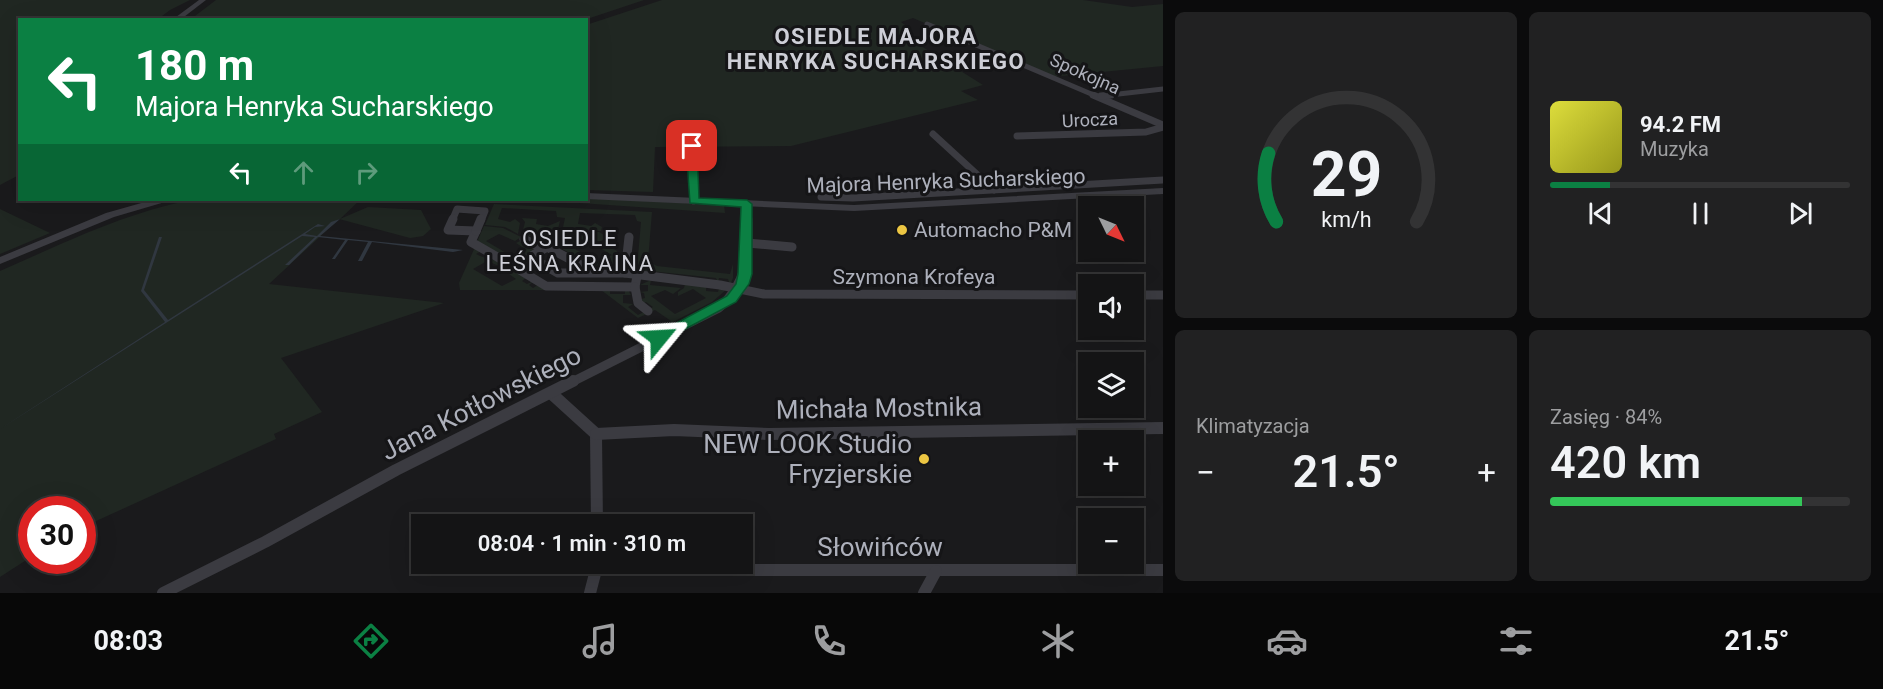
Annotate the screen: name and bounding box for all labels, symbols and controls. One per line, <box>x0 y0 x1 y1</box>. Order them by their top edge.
district label: OSIEDLE MAJORA HENRYKA SUCHARSKIEGO <box>727 24 1025 74</box>
text: 180 m <box>135 41 254 90</box>
icon: left <box>36 42 114 120</box>
street label: Spokojna <box>1047 49 1124 98</box>
text: Majora Henryka Sucharskiego <box>135 91 494 123</box>
street label: Urocza <box>1061 108 1118 131</box>
text: 94.2 FM <box>1640 112 1721 137</box>
pin <box>666 120 717 171</box>
icon: arrive <box>675 129 708 162</box>
text: Muzyka <box>1640 137 1709 161</box>
text: 29 <box>1310 138 1382 211</box>
icon: left <box>224 156 257 189</box>
icon: ahead <box>287 156 320 189</box>
icon: right <box>350 156 383 189</box>
street label: Majora Henryka Sucharskiego <box>806 164 1086 198</box>
north arrow <box>1078 196 1144 262</box>
map controls <box>1078 196 1144 574</box>
icon: previous <box>1584 197 1617 230</box>
icon: pause <box>1684 197 1717 230</box>
icon: next <box>1784 197 1817 230</box>
text: km/h <box>1321 208 1371 233</box>
place label: Automacho P&M <box>914 218 1072 242</box>
marker: Automacho P&M <box>895 223 909 237</box>
district label: OSIEDLE LEŚNA KRAINA <box>485 226 655 276</box>
street label: Szymona Krofeya <box>833 265 995 289</box>
button: sound <box>1078 274 1144 340</box>
position arrow <box>627 306 691 370</box>
street label: Jana Kotłowskiego <box>376 340 586 466</box>
button: layers <box>1078 352 1144 418</box>
street label: Michała Mostnika <box>776 391 982 425</box>
text: Zasięg · 84% <box>1550 405 1662 429</box>
text: Klimatyzacja <box>1196 414 1310 438</box>
place label: NEW LOOK Studio Fryzjerskie <box>703 429 912 489</box>
button: + <box>1078 430 1144 496</box>
text: 420 km <box>1550 436 1701 489</box>
text: 21.5° <box>1292 445 1400 498</box>
marker: NEW LOOK Studio Fryzjerskie <box>917 452 931 466</box>
text: − <box>1196 453 1215 492</box>
text: + <box>1477 453 1496 492</box>
speed limit sign: 30 <box>18 496 96 574</box>
button: − <box>1078 508 1144 574</box>
text: 08:04 · 1 min · 310 m <box>478 531 686 556</box>
street label: Słowińców <box>817 532 943 562</box>
icon: directions <box>350 620 392 662</box>
icon: music <box>579 620 621 662</box>
icon: phone <box>808 620 850 662</box>
icon: climate <box>1037 620 1079 662</box>
icon: car <box>1266 620 1308 662</box>
icon: filters <box>1495 620 1537 662</box>
text: 08:03 <box>94 625 163 657</box>
text: 21.5° <box>1725 625 1789 657</box>

